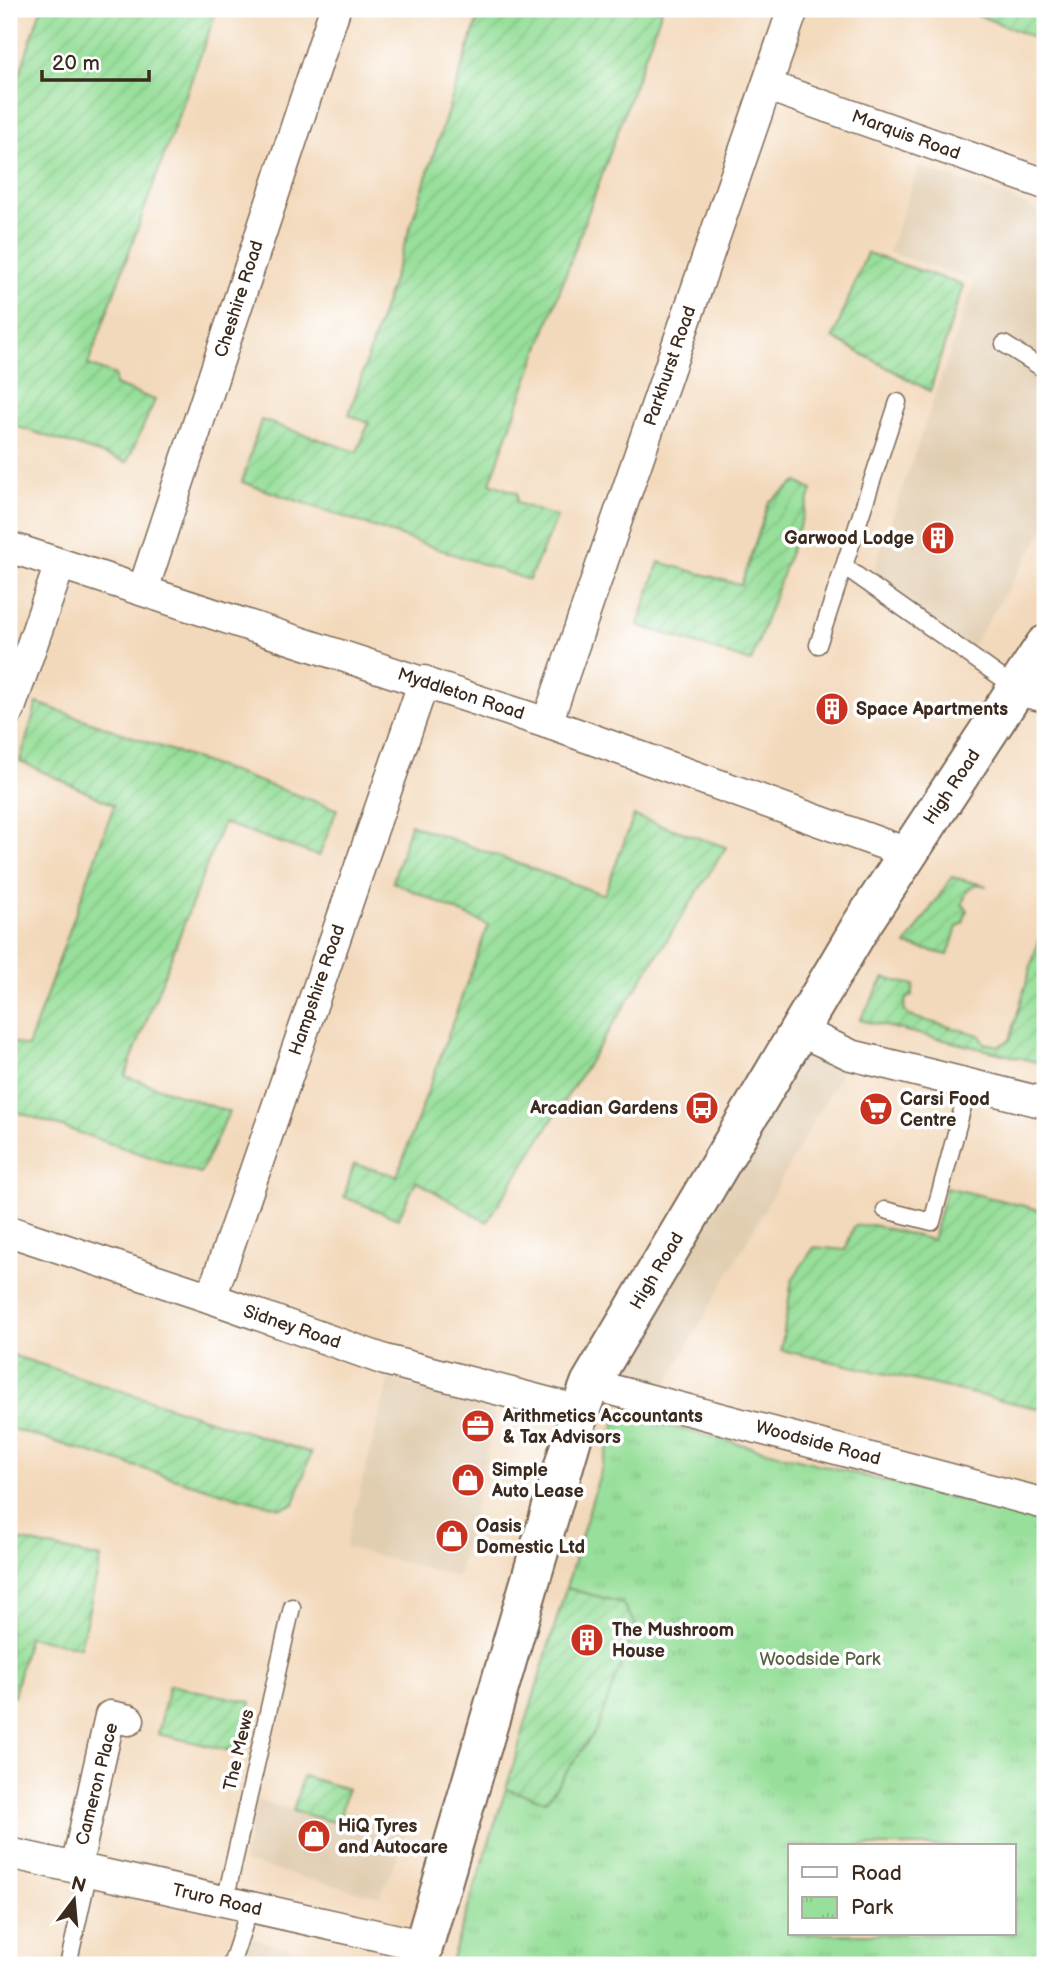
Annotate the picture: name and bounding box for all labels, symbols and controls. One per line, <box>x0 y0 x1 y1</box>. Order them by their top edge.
scale bar <box>42 38 149 82</box>
text: 20 m <box>52 51 100 76</box>
street label: Marquis Road <box>849 106 963 164</box>
street label: Cheshire Road <box>210 238 268 360</box>
street label: Parkhurst Road <box>640 303 700 429</box>
building icon: Garwood Lodge <box>919 519 957 557</box>
place label: Garwood Lodge <box>784 528 914 549</box>
street label: Myddleton Road <box>395 664 527 724</box>
building icon: Space Apartments <box>813 690 851 728</box>
place label: Space Apartments <box>856 699 1008 720</box>
street label: High Road <box>919 745 985 829</box>
street label: Hampshire Road <box>285 922 349 1058</box>
bus stop icon: Arcadian Gardens <box>683 1089 721 1127</box>
place label: Carsi Food Centre <box>900 1089 990 1131</box>
supermarket icon: Carsi Food Centre <box>857 1090 895 1128</box>
place label: Arcadian Gardens <box>529 1098 678 1119</box>
street label: High Road <box>626 1229 688 1313</box>
street label: Sidney Road <box>241 1301 343 1353</box>
place label: Arithmetics Accountants & Tax Advisors <box>502 1406 703 1448</box>
office icon: Arithmetics Accountants & Tax Advisors <box>459 1407 497 1445</box>
street label: Woodside Road <box>753 1416 883 1470</box>
place label: Simple Auto Lease <box>491 1460 584 1502</box>
shop icon: Simple Auto Lease <box>449 1461 487 1499</box>
place label: Oasis Domestic Ltd <box>476 1516 585 1558</box>
shop icon: Oasis Domestic Ltd <box>433 1517 471 1555</box>
place label: The Mushroom House <box>612 1620 734 1662</box>
building icon: The Mushroom House <box>568 1621 606 1659</box>
park label: Woodside Park <box>759 1649 881 1670</box>
street label: The Mews <box>219 1707 259 1793</box>
street label: Cameron Place <box>72 1720 122 1847</box>
place label: HiQ Tyres and Autocare <box>338 1816 448 1858</box>
shop icon: HiQ Tyres and Autocare <box>295 1817 333 1855</box>
legend <box>788 1844 1016 1936</box>
text: Road <box>851 1861 902 1886</box>
north arrow <box>38 1866 108 1936</box>
text: N <box>68 1872 88 1898</box>
street label: Truro Road <box>170 1880 264 1920</box>
text: Park <box>851 1895 894 1920</box>

